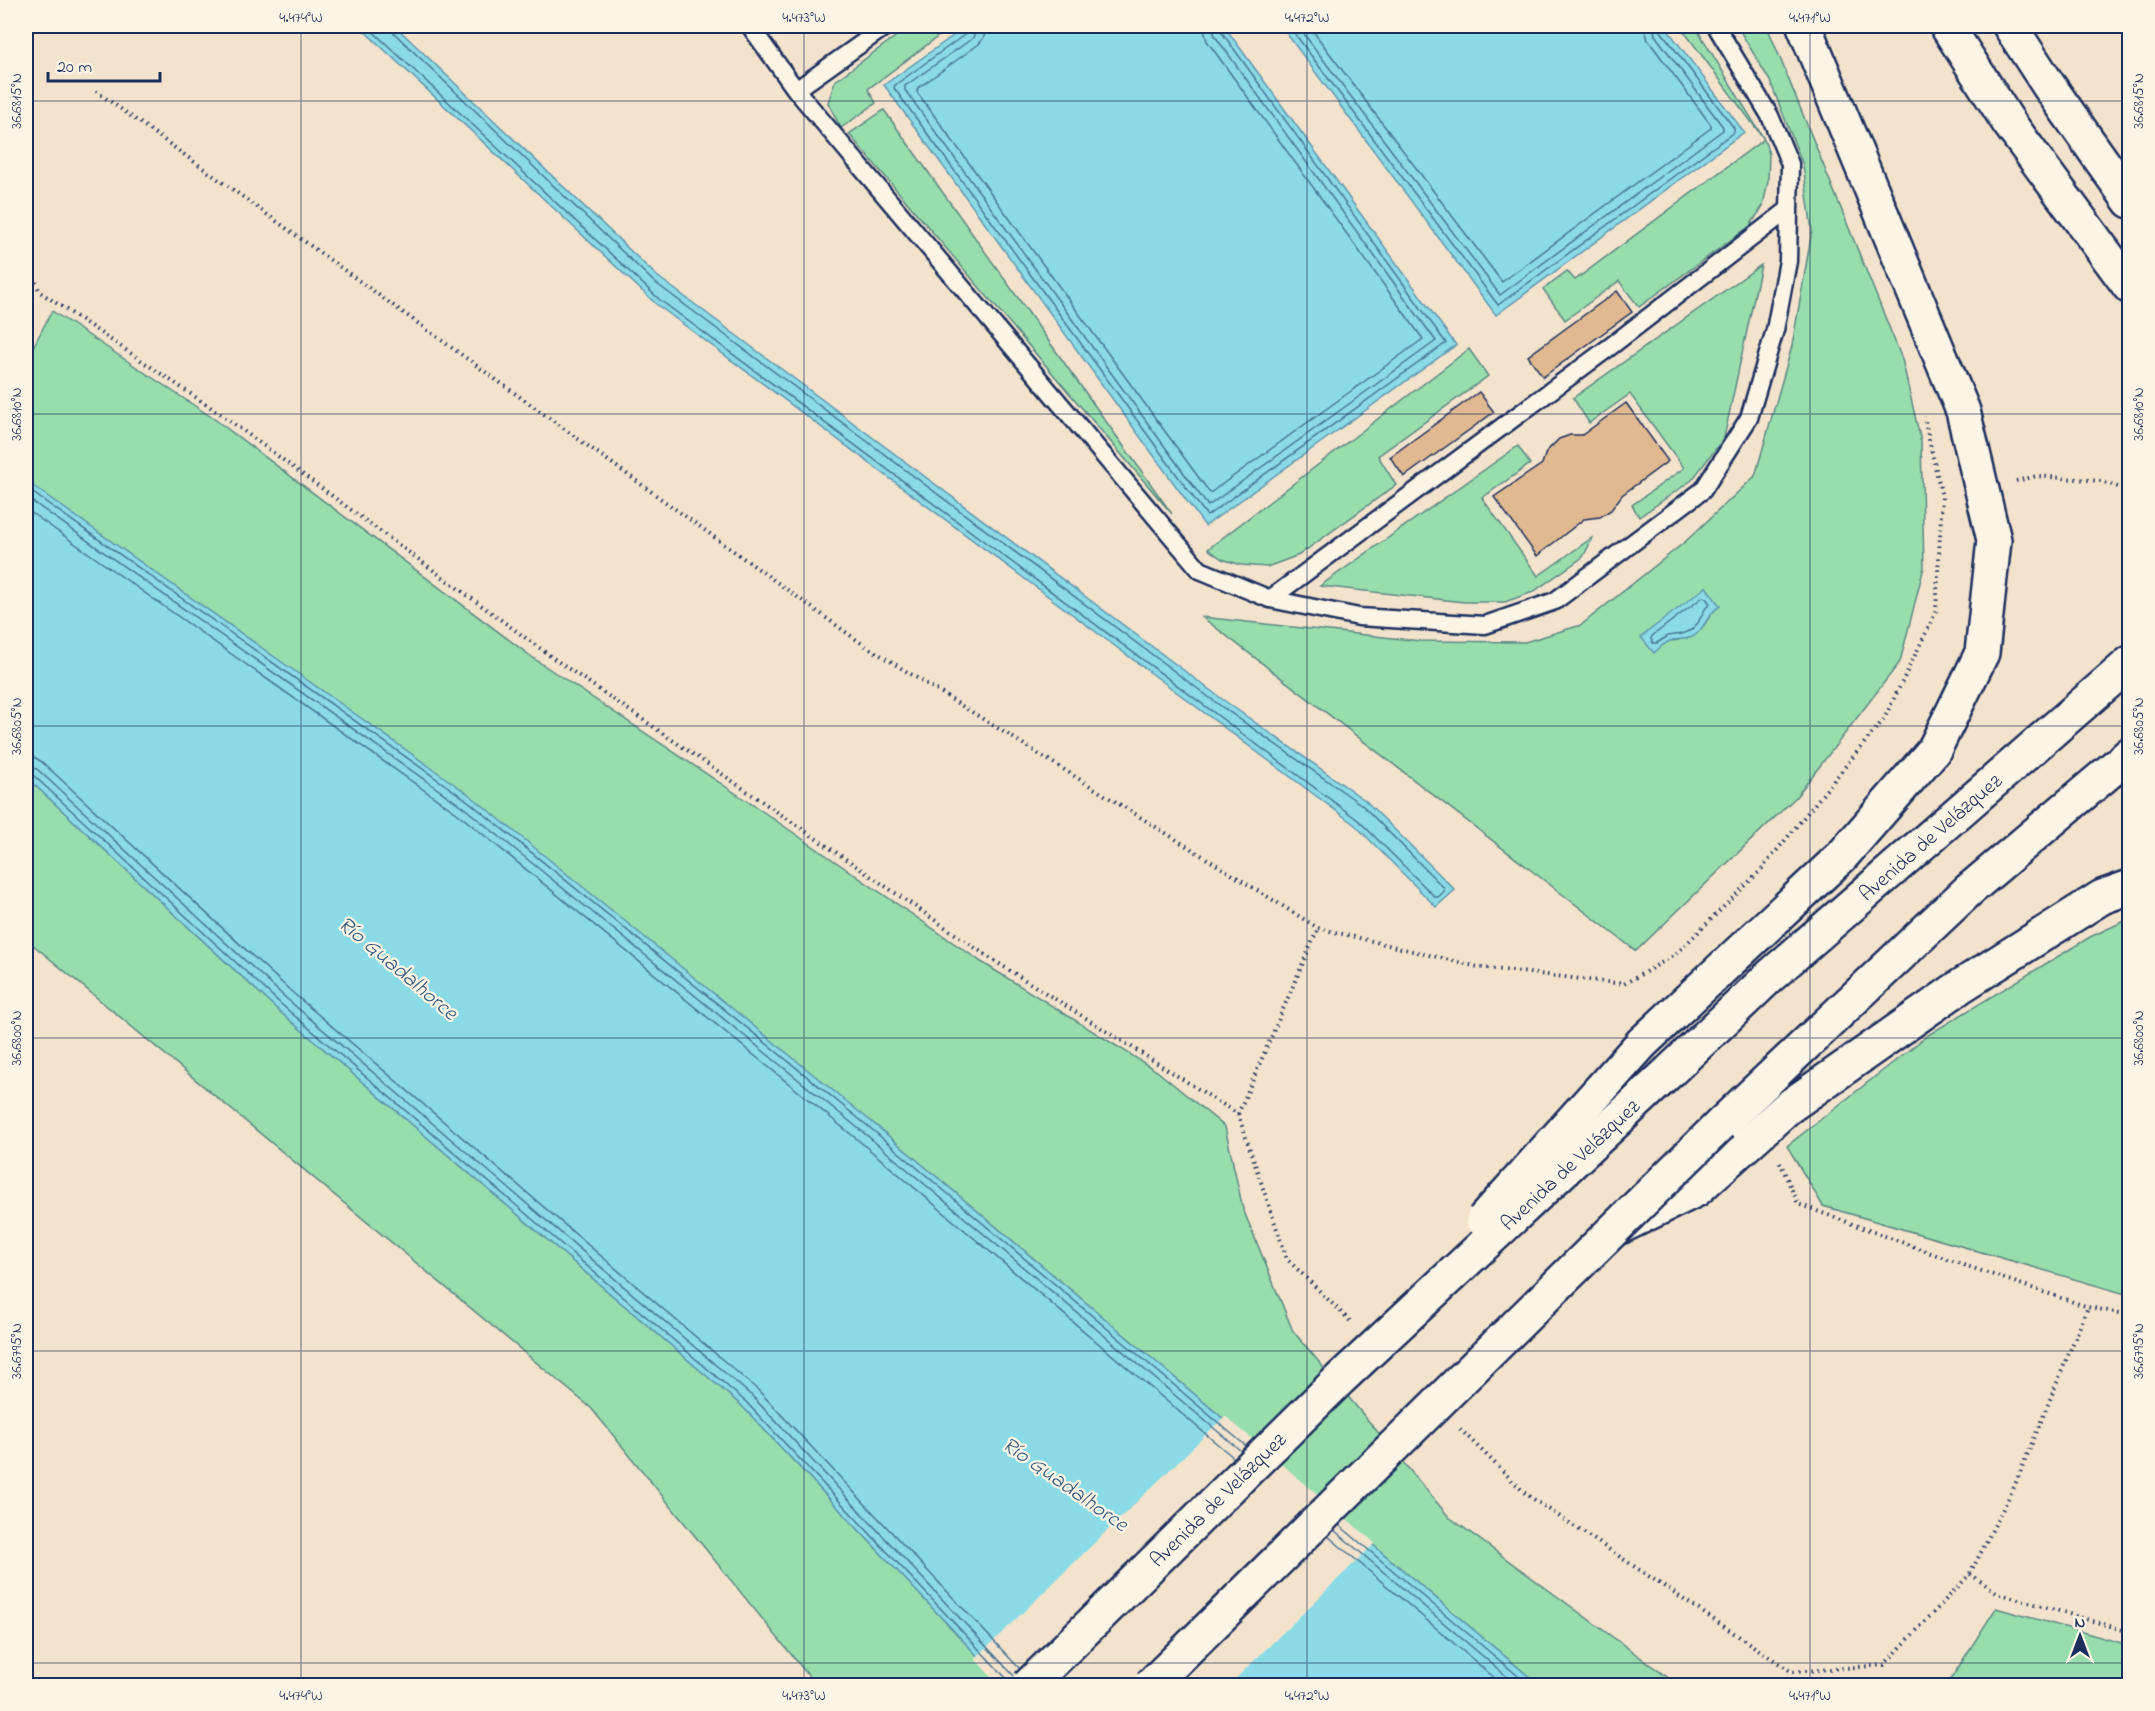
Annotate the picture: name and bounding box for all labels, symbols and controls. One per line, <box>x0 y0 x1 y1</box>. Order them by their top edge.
text: 4.474°W <box>279 7 323 29</box>
text: 4.473°W <box>782 7 826 29</box>
text: 4.472°W <box>1285 7 1329 29</box>
text: 4.471°W <box>1789 7 1831 29</box>
scale bar <box>48 45 160 83</box>
text: 20 m <box>57 55 92 81</box>
text: 36.6815°N <box>6 73 28 129</box>
text: 36.6815°N <box>2128 73 2150 129</box>
text: 36.6810°N <box>6 387 28 441</box>
text: 36.6810°N <box>2128 387 2150 441</box>
text: 36.6805°N <box>6 697 28 755</box>
text: 36.6805°N <box>2128 697 2150 755</box>
street label: Avenida de Velázquez <box>1853 767 2010 909</box>
water label: Río Guadalhorce <box>330 910 465 1030</box>
text: 36.6800°N <box>6 1010 28 1066</box>
text: 36.6800°N <box>2128 1010 2150 1066</box>
street label: Avenida de Velázquez <box>1495 1093 1648 1239</box>
text: 36.6795°N <box>6 1323 28 1379</box>
text: 36.6795°N <box>2128 1323 2150 1379</box>
street label: Avenida de Velázquez <box>1144 1426 1294 1575</box>
water label: Río Guadalhorce <box>995 1430 1135 1542</box>
north arrow <box>2050 1606 2110 1666</box>
text: N <box>2075 1611 2086 1635</box>
text: 4.474°W <box>279 1685 323 1707</box>
text: 4.473°W <box>782 1685 826 1707</box>
text: 4.472°W <box>1285 1685 1329 1707</box>
text: 4.471°W <box>1789 1685 1831 1707</box>

